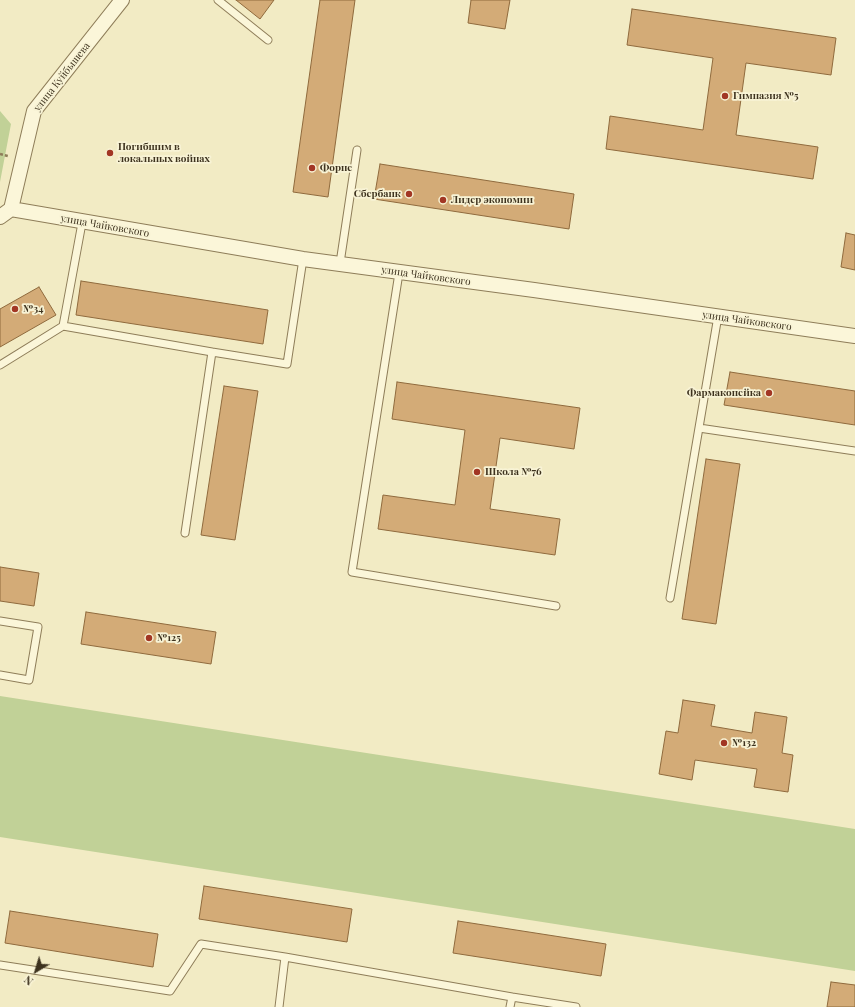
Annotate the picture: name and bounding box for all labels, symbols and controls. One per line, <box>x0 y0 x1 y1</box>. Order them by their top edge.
street label: улица Куйбышева <box>31 40 93 114</box>
place label: Гимназия №5 <box>733 90 799 102</box>
marker: Гимназия №5 <box>720 91 730 101</box>
place label: Погибшим в локальных войнах <box>118 141 210 164</box>
marker: Погибшим в локальных войнах <box>105 148 115 158</box>
place label: Форне <box>320 162 352 174</box>
marker: Форне <box>307 163 317 173</box>
place label: Сбербанк <box>354 188 401 200</box>
marker: Сбербанк <box>404 189 414 199</box>
place label: Лидер экономии <box>451 194 533 206</box>
marker: Лидер экономии <box>438 195 448 205</box>
street label: улица Чайковского <box>60 212 150 240</box>
street label: улица Чайковского <box>381 264 471 288</box>
place label: №34 <box>23 303 43 315</box>
marker: №34 <box>10 304 20 314</box>
street label: улица Чайковского <box>702 309 792 333</box>
place label: Фармакопейка <box>687 387 761 399</box>
marker: Фармакопейка <box>764 388 774 398</box>
place label: Школа №76 <box>485 466 542 478</box>
marker: Школа №76 <box>472 467 482 477</box>
place label: №125 <box>157 632 181 644</box>
marker: №125 <box>144 633 154 643</box>
place label: №132 <box>732 737 756 749</box>
marker: №132 <box>719 738 729 748</box>
north arrow <box>16 951 56 991</box>
text: N <box>21 972 36 989</box>

